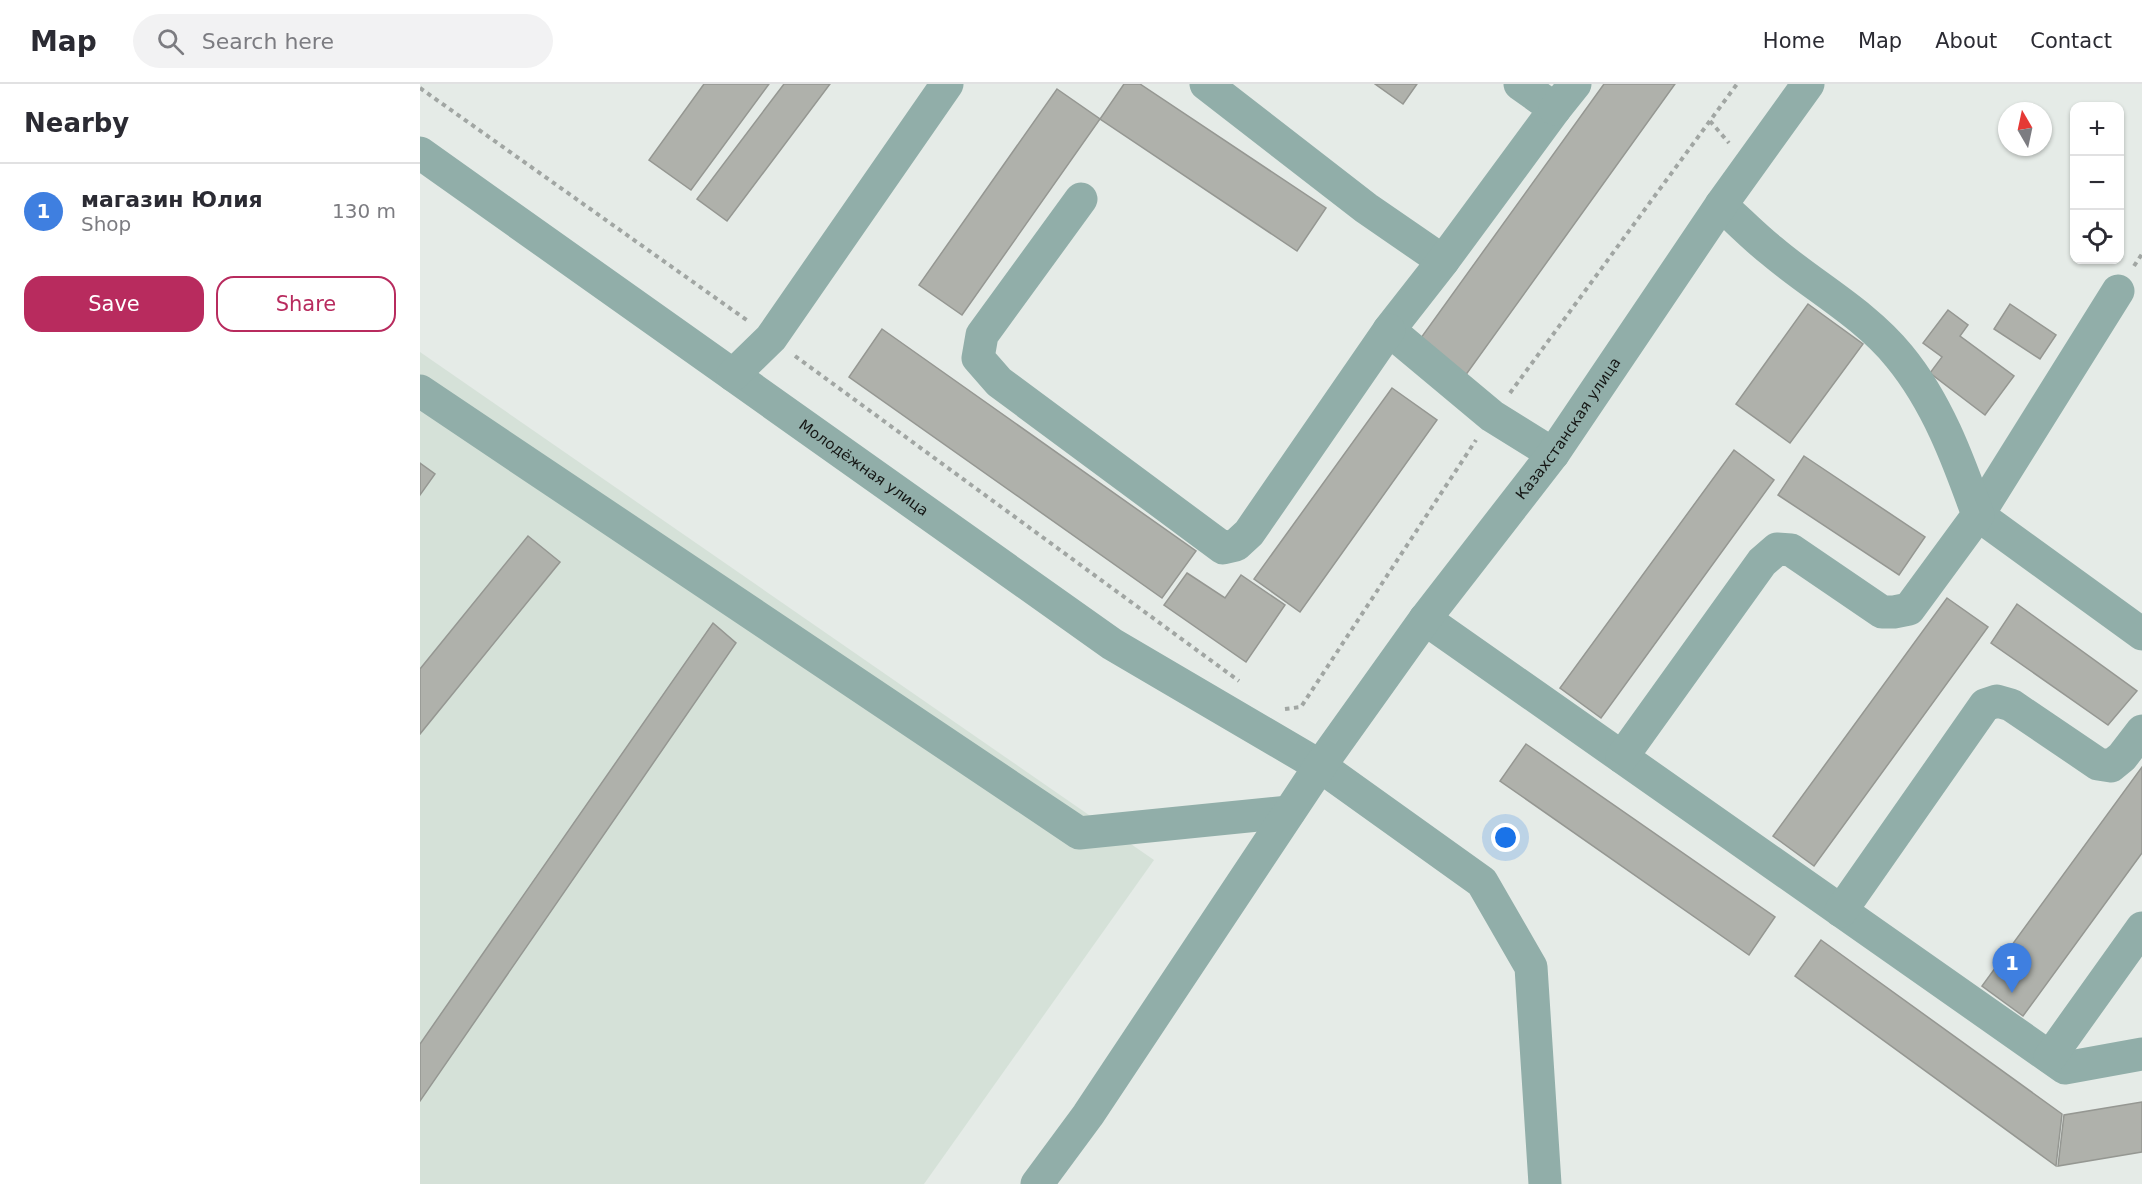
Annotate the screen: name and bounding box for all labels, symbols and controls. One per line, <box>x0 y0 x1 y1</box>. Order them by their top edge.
search box <box>133 14 553 68</box>
text: Map <box>30 25 97 58</box>
icon: search <box>154 25 187 58</box>
text: Search here <box>202 29 334 54</box>
text: Home <box>1763 29 1825 53</box>
text: Map <box>1858 29 1902 53</box>
text: About <box>1935 29 1997 53</box>
text: Contact <box>2030 29 2112 53</box>
north arrow <box>1998 102 2052 156</box>
map controls <box>2070 102 2124 264</box>
button: + <box>2070 102 2124 156</box>
text: Nearby <box>24 108 129 138</box>
button: − <box>2070 156 2124 210</box>
text: магазин Юлия <box>81 187 263 212</box>
text: 1 <box>37 199 50 223</box>
text: 130 m <box>332 199 396 223</box>
button: locate <box>2070 210 2124 264</box>
text: Shop <box>81 212 131 236</box>
button: Save <box>24 276 204 332</box>
button: Share <box>216 276 396 332</box>
street label: Казахстанская улица <box>1512 354 1625 503</box>
street label: Молодёжная улица <box>795 416 932 520</box>
your location <box>1491 823 1520 852</box>
pin: 1 <box>1992 944 2032 993</box>

